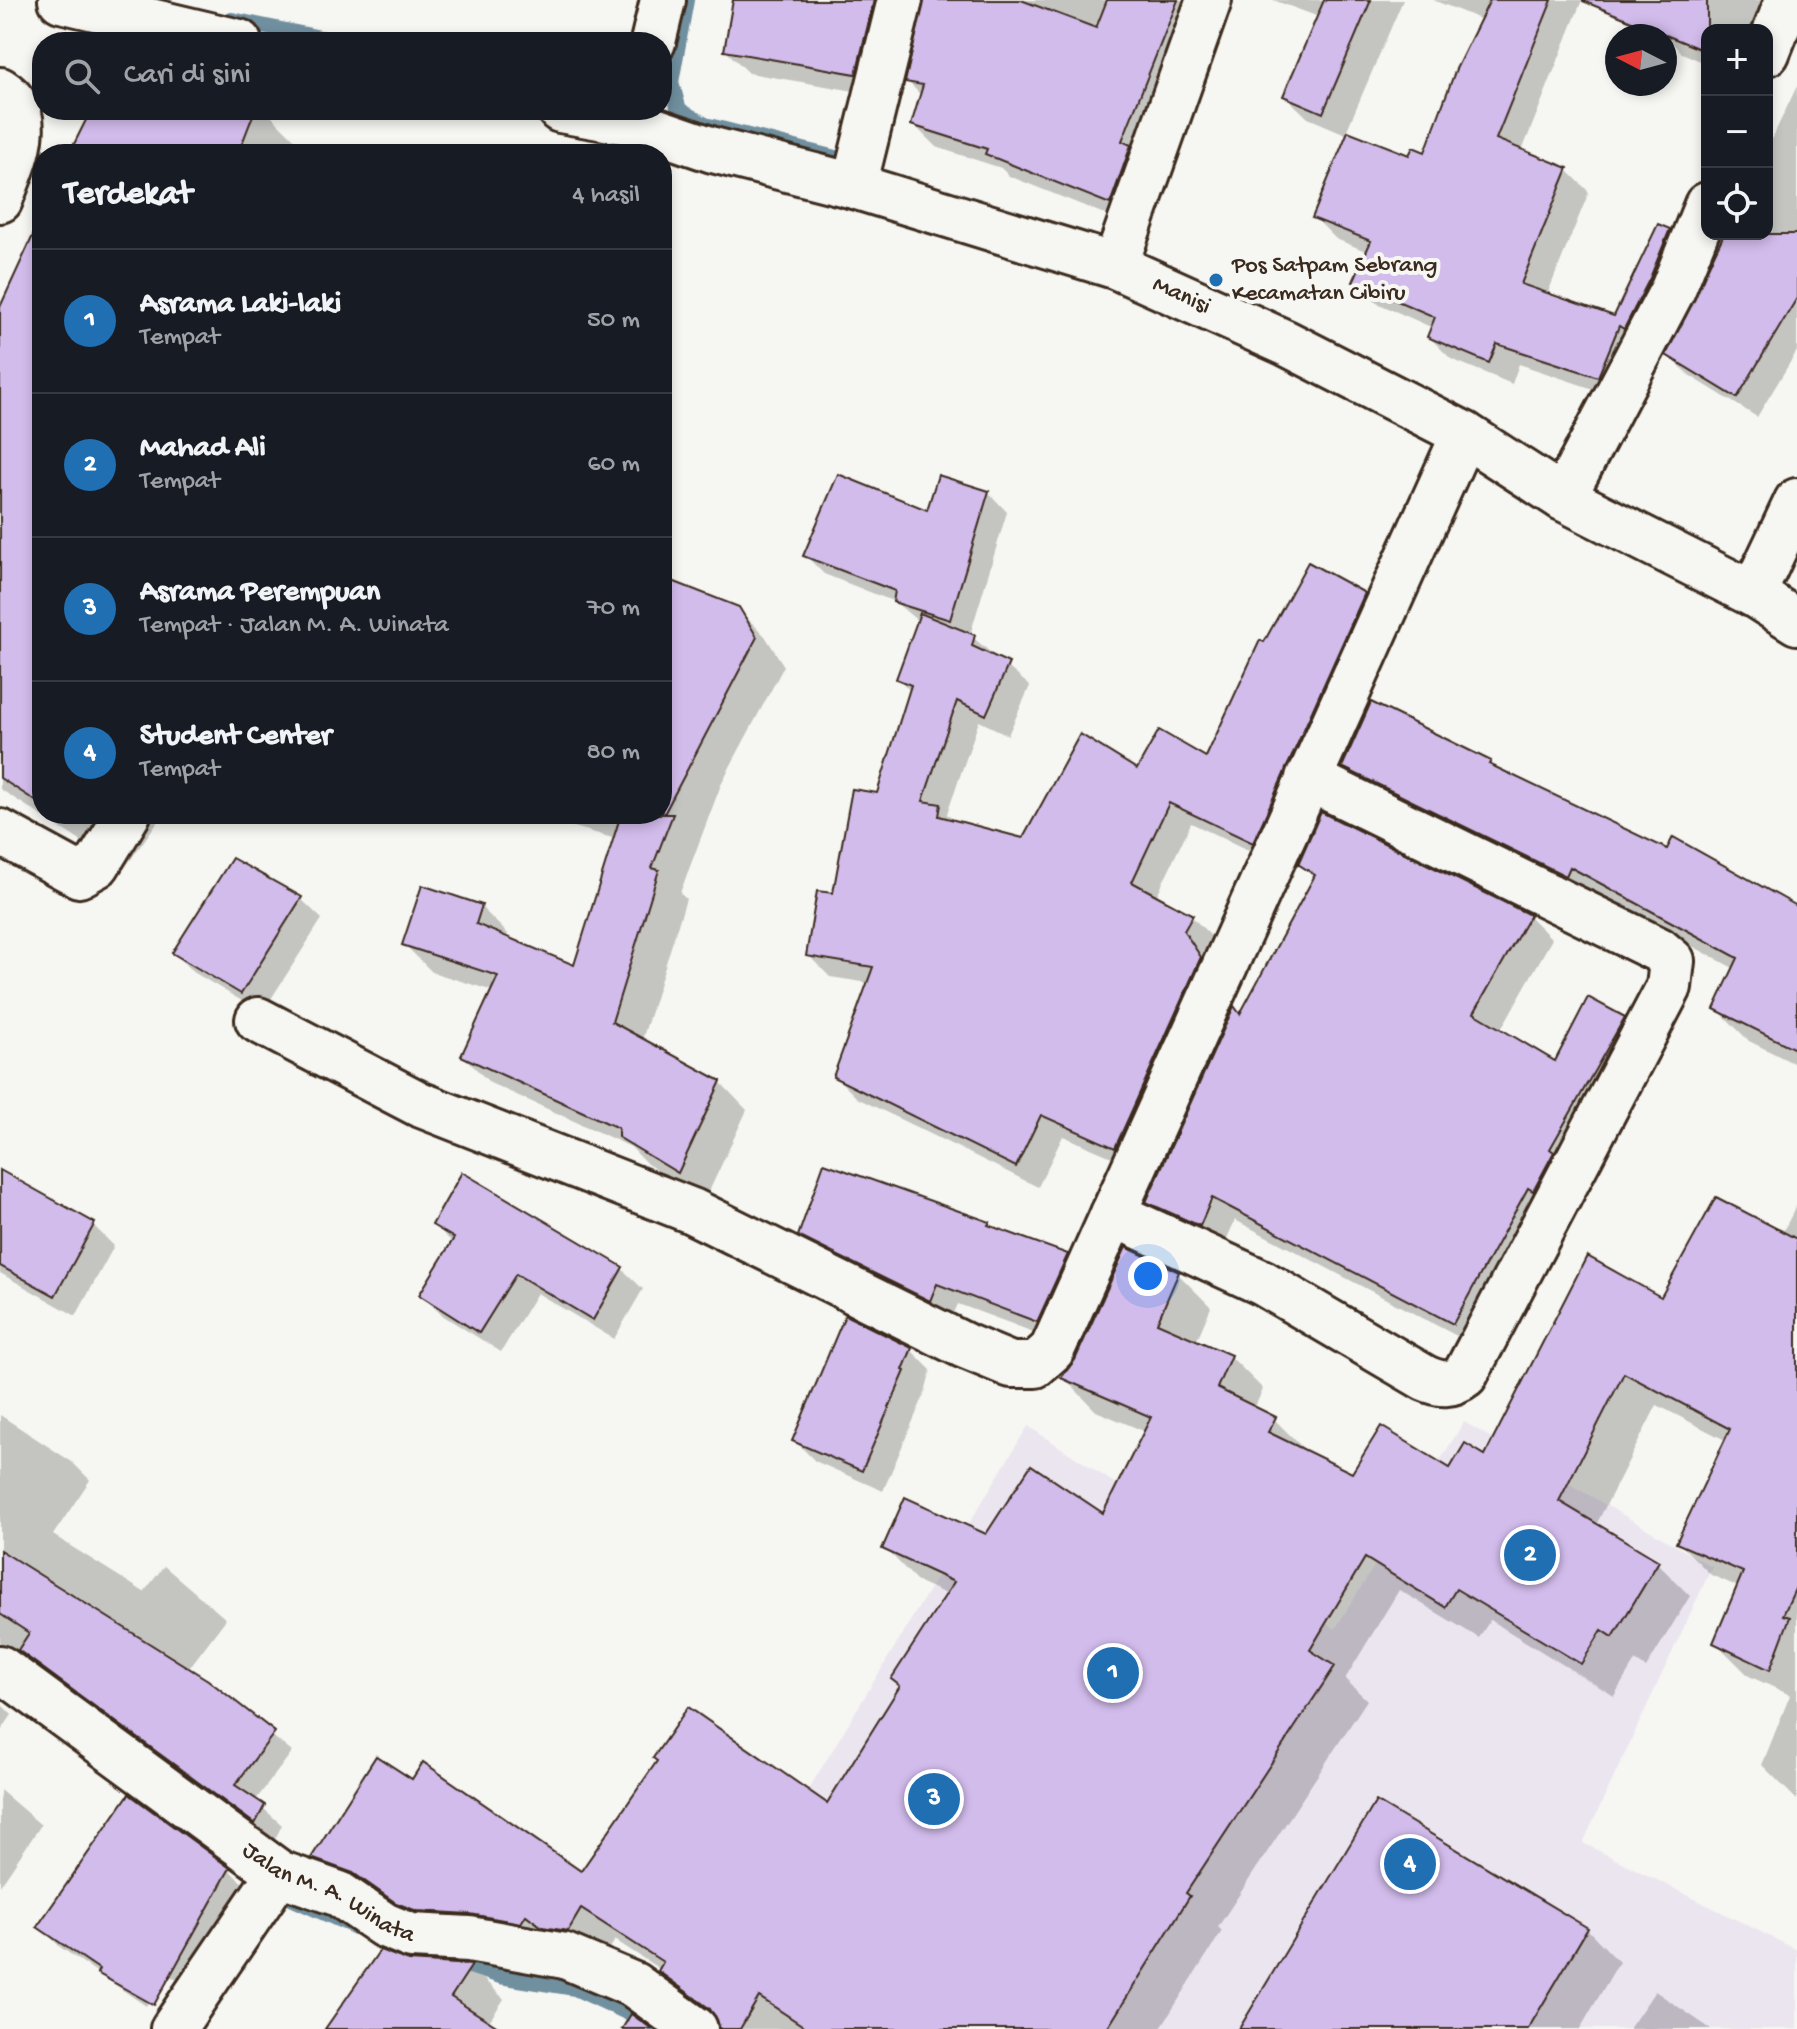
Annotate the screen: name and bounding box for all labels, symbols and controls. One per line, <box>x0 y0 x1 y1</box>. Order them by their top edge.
north arrow <box>1605 24 1677 96</box>
map controls <box>1701 24 1773 240</box>
button: + <box>1701 24 1773 96</box>
search box <box>32 32 672 120</box>
icon: search <box>60 54 104 98</box>
text: Cari di sini <box>124 59 251 94</box>
button: − <box>1701 96 1773 168</box>
button: locate <box>1701 168 1773 240</box>
text: Terdekat <box>64 176 192 216</box>
text: 4 hasil <box>572 181 640 212</box>
place label: Pos Satpam Sebrang Kecamatan Cibiru <box>1231 252 1437 309</box>
street label: Manisi <box>1148 270 1215 322</box>
marker: Pos Satpam Sebrang Kecamatan Cibiru <box>1207 271 1225 289</box>
text: Asrama Laki-laki <box>140 288 341 323</box>
text: 1 <box>85 306 95 337</box>
text: 50 m <box>587 306 640 337</box>
text: Tempat <box>140 323 220 354</box>
text: Mahad Ali <box>140 432 266 467</box>
text: 2 <box>84 450 96 481</box>
text: 60 m <box>587 450 640 481</box>
text: Tempat <box>140 467 220 498</box>
text: Asrama Perempuan <box>140 576 380 611</box>
text: 3 <box>83 594 97 625</box>
text: 70 m <box>587 594 640 625</box>
text: Tempat · Jalan M. A. Winata <box>140 611 449 642</box>
text: Student Center <box>140 720 331 755</box>
text: 4 <box>84 738 96 769</box>
text: 80 m <box>586 738 640 769</box>
text: Tempat <box>140 755 220 786</box>
your location <box>1128 1256 1168 1296</box>
pin: 2 <box>1504 1525 1556 1585</box>
pin: 1 <box>1087 1643 1139 1703</box>
pin: 3 <box>908 1769 960 1829</box>
pin: 4 <box>1384 1834 1436 1894</box>
street label: Jalan M. A. Winata <box>236 1836 420 1951</box>

